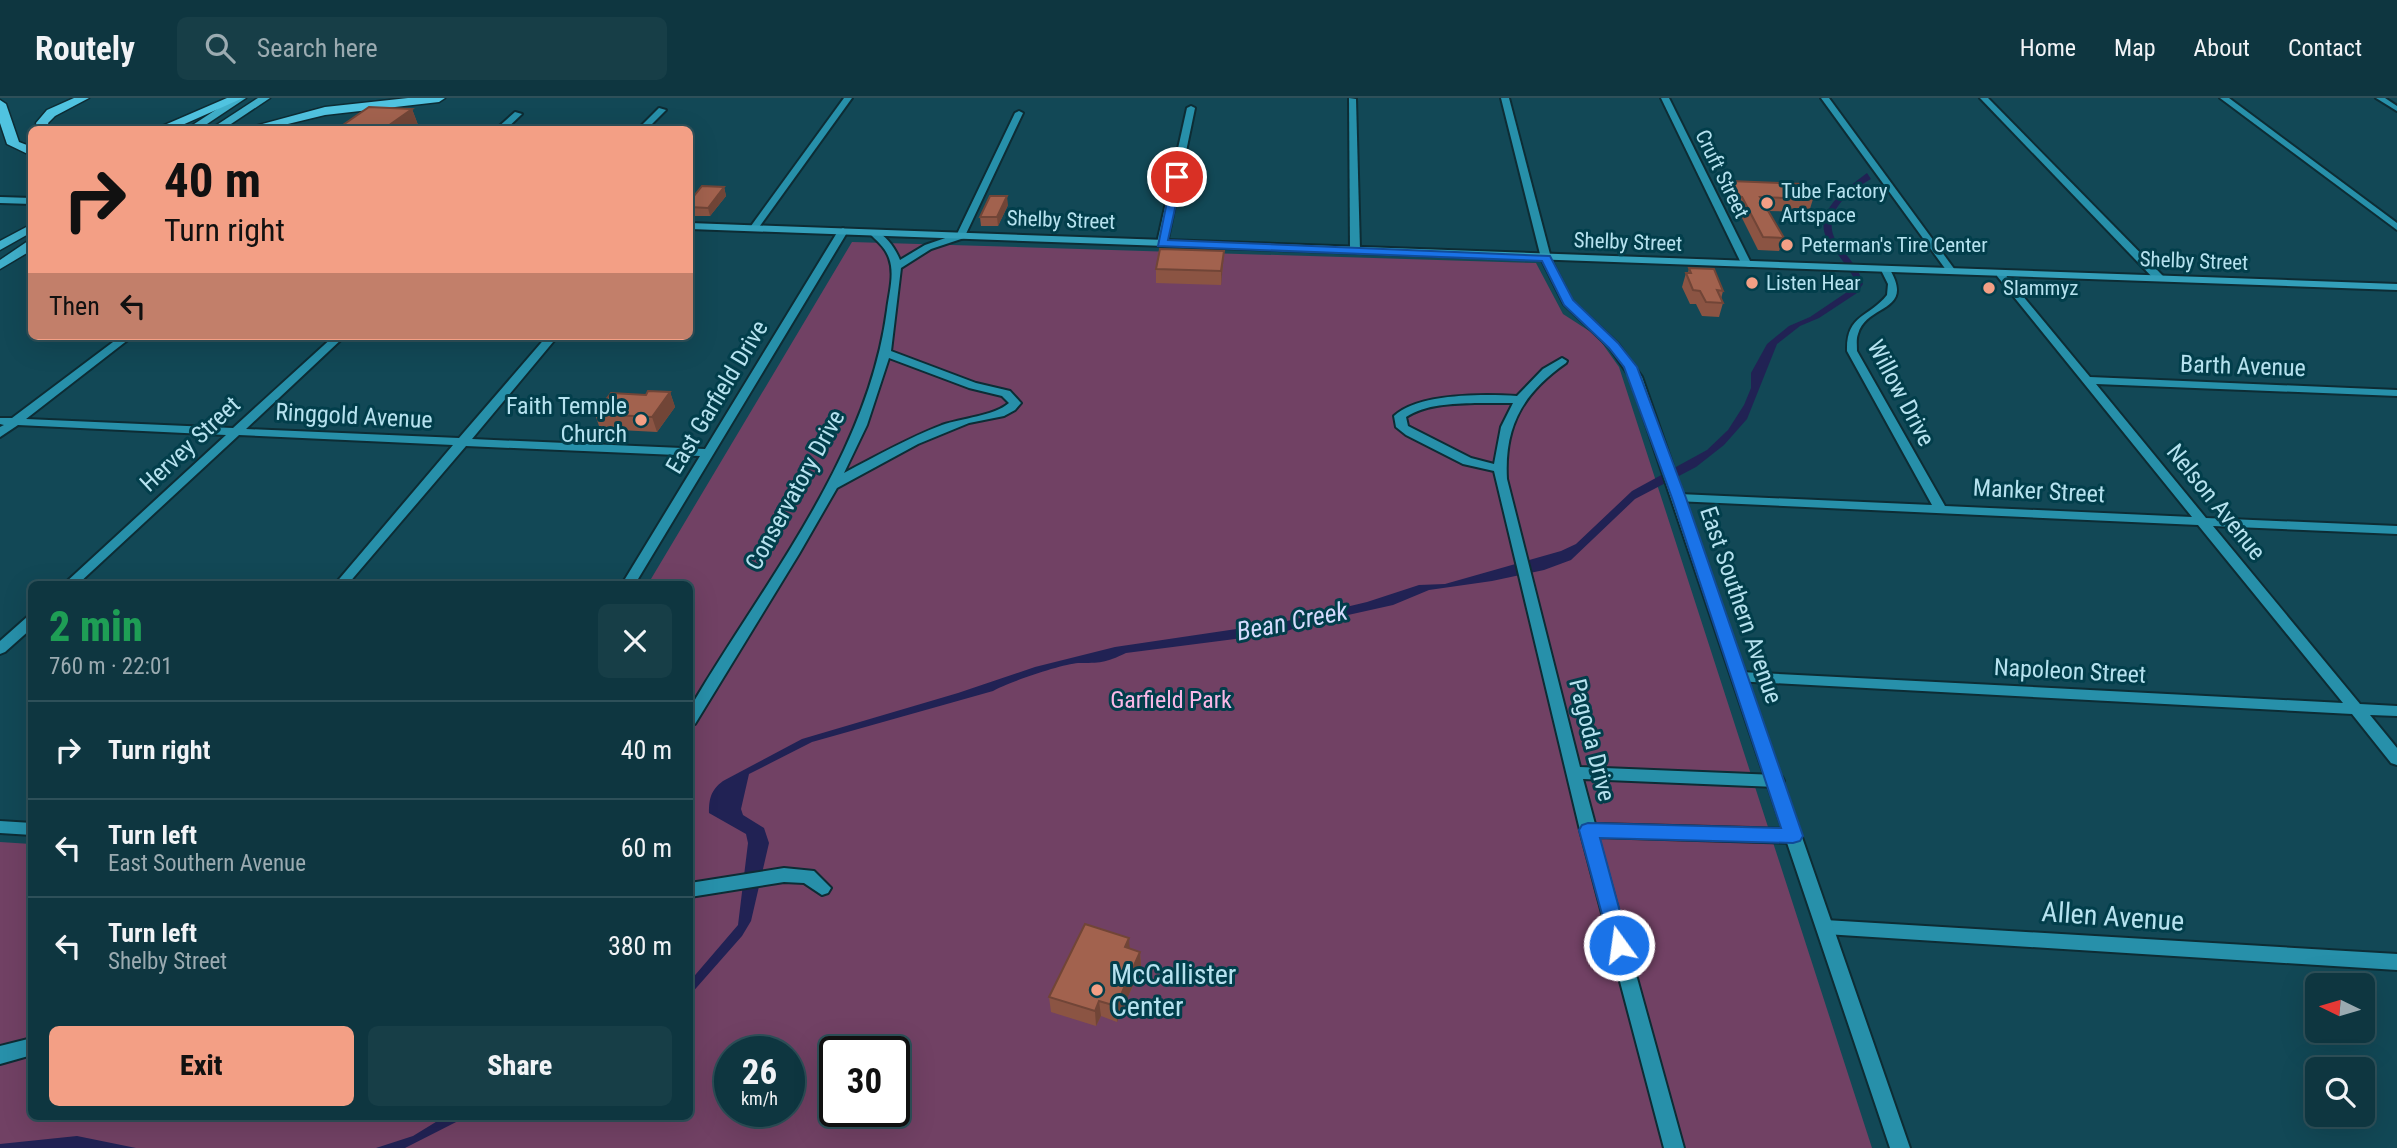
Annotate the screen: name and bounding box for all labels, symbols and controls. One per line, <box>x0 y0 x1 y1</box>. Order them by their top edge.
search box <box>177 17 667 80</box>
text: Routely <box>35 29 135 68</box>
icon: search <box>201 29 239 67</box>
text: Search here <box>257 33 378 63</box>
text: Home <box>2020 34 2076 62</box>
text: Map <box>2114 34 2156 62</box>
text: About <box>2194 34 2250 62</box>
text: Contact <box>2288 34 2362 62</box>
street label: Cruft Street <box>1690 126 1754 222</box>
pin <box>1147 147 1207 207</box>
text: 40 m <box>164 152 261 209</box>
icon: right <box>49 154 140 245</box>
icon: arrive <box>1158 158 1196 196</box>
place label: Tube Factory Artspace <box>1781 179 1888 227</box>
marker: Tube Factory Artspace <box>1759 195 1775 211</box>
street label: Shelby Street <box>1006 206 1116 234</box>
text: Turn right <box>164 211 285 249</box>
street label: Shelby Street <box>1573 228 1683 256</box>
place label: Peterman's Tire Center <box>1801 233 1988 257</box>
marker: Peterman's Tire Center <box>1779 237 1795 253</box>
street label: Shelby Street <box>2139 247 2249 275</box>
place label: Listen Hear <box>1766 271 1861 295</box>
marker: Listen Hear <box>1744 275 1760 291</box>
place label: Slammyz <box>2003 276 2078 300</box>
marker: Slammyz <box>1981 280 1997 296</box>
icon: left <box>114 287 152 325</box>
text: Then <box>49 291 100 321</box>
street label: East Garfield Drive <box>660 315 774 479</box>
street label: Willow Drive <box>1861 335 1941 451</box>
street label: Barth Avenue <box>2180 350 2306 382</box>
street label: Hervey Street <box>134 391 246 497</box>
place label: Faith Temple Church <box>506 392 627 448</box>
street label: Ringgold Avenue <box>275 398 433 434</box>
street label: Conservatory Drive <box>740 405 850 575</box>
marker: Faith Temple Church <box>633 412 649 428</box>
street label: Nelson Avenue <box>2161 438 2271 566</box>
street label: Manker Street <box>1972 474 2106 508</box>
street label: East Southern Avenue <box>1694 503 1788 707</box>
water label: Bean Creek <box>1234 595 1351 646</box>
text: 2 min <box>49 602 143 651</box>
button: close <box>598 604 672 678</box>
text: 760 m · 22:01 <box>49 653 173 680</box>
street label: Napoleon Street <box>1993 653 2147 689</box>
street label: Pagoda Drive <box>1563 676 1621 804</box>
park label: Garfield Park <box>1110 686 1232 714</box>
icon: right <box>49 731 87 769</box>
text: Turn right <box>108 735 210 765</box>
text: 40 m <box>621 735 672 765</box>
text: Turn left <box>108 820 197 850</box>
icon: left <box>49 829 87 867</box>
text: 60 m <box>621 833 672 863</box>
text: East Southern Avenue <box>108 850 306 877</box>
street label: Allen Avenue <box>2041 895 2185 938</box>
position arrow <box>1582 908 1656 982</box>
text: Turn left <box>108 918 197 948</box>
icon: left <box>49 927 87 965</box>
text: 380 m <box>608 931 672 961</box>
text: Shelby Street <box>108 948 227 975</box>
place label: McCallister Center <box>1111 958 1236 1023</box>
north arrow <box>2305 973 2375 1043</box>
map controls <box>2305 973 2375 1127</box>
marker: McCallister Center <box>1089 982 1105 998</box>
button: Exit <box>49 1026 354 1106</box>
button: Share <box>368 1026 672 1106</box>
speed limit sign: 30 <box>819 1036 910 1127</box>
text: 26 <box>742 1052 777 1093</box>
button: search <box>2305 1057 2375 1127</box>
text: km/h <box>741 1088 778 1109</box>

